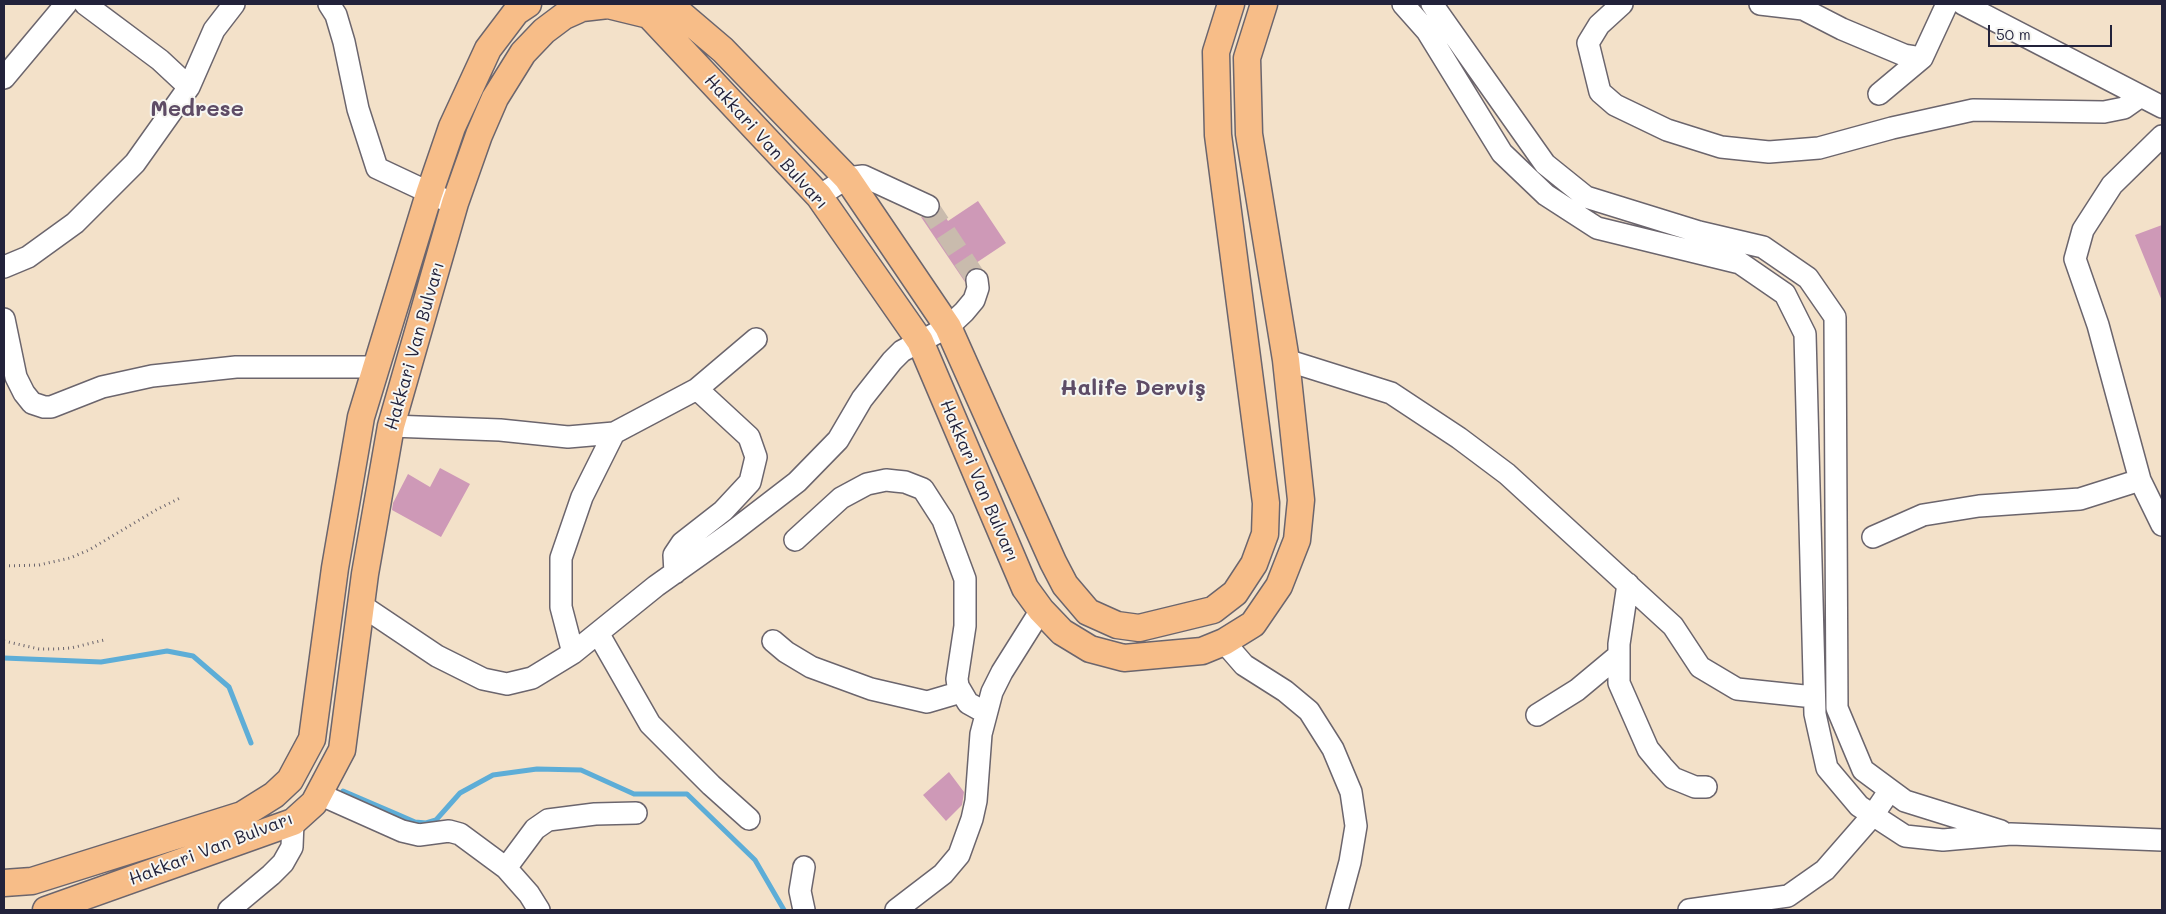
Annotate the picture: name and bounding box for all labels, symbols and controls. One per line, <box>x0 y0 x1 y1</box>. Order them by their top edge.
scale bar <box>1991 15 2115 47</box>
text: 50 m <box>1996 24 2031 44</box>
street label: Hakkari Van Bulvarı <box>700 70 832 214</box>
district label: Medrese <box>150 96 244 122</box>
street label: Hakkari Van Bulvarı <box>381 259 449 433</box>
district label: Halife Derviş <box>1060 375 1206 401</box>
street label: Hakkari Van Bulvarı <box>935 397 1023 565</box>
street label: Hakkari Van Bulvarı <box>126 808 296 890</box>

